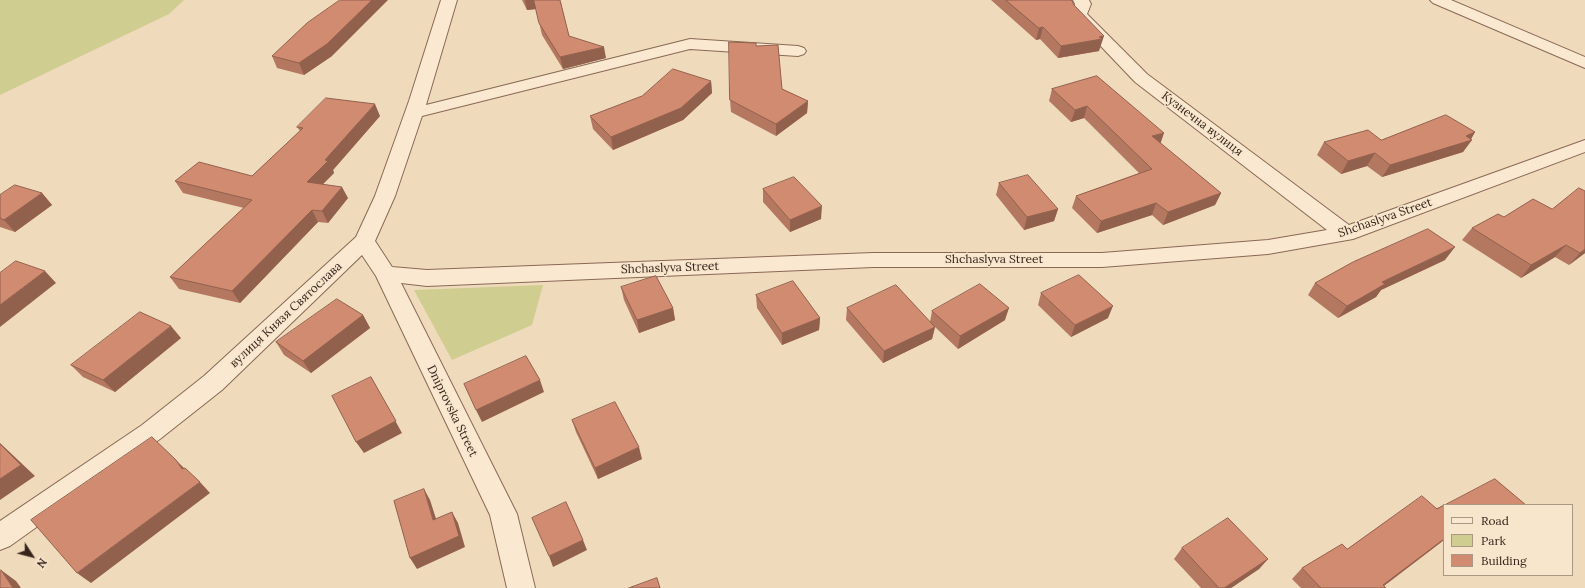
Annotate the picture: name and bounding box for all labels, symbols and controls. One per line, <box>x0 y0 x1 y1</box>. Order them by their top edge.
street label: Кузнечна вулиця <box>1158 89 1246 159</box>
street label: Shchaslyva Street <box>1336 195 1434 241</box>
street label: Shchaslyva Street <box>945 253 1043 267</box>
street label: вулиця Князя Святослава <box>227 259 345 371</box>
street label: Shchaslyva Street <box>621 259 719 277</box>
street label: Dniprovska Street <box>424 363 480 459</box>
legend <box>1443 504 1573 576</box>
text: Road <box>1481 513 1509 528</box>
text: Park <box>1481 533 1506 548</box>
north arrow <box>12 536 52 576</box>
text: Building <box>1481 553 1527 568</box>
text: N <box>34 555 50 571</box>

